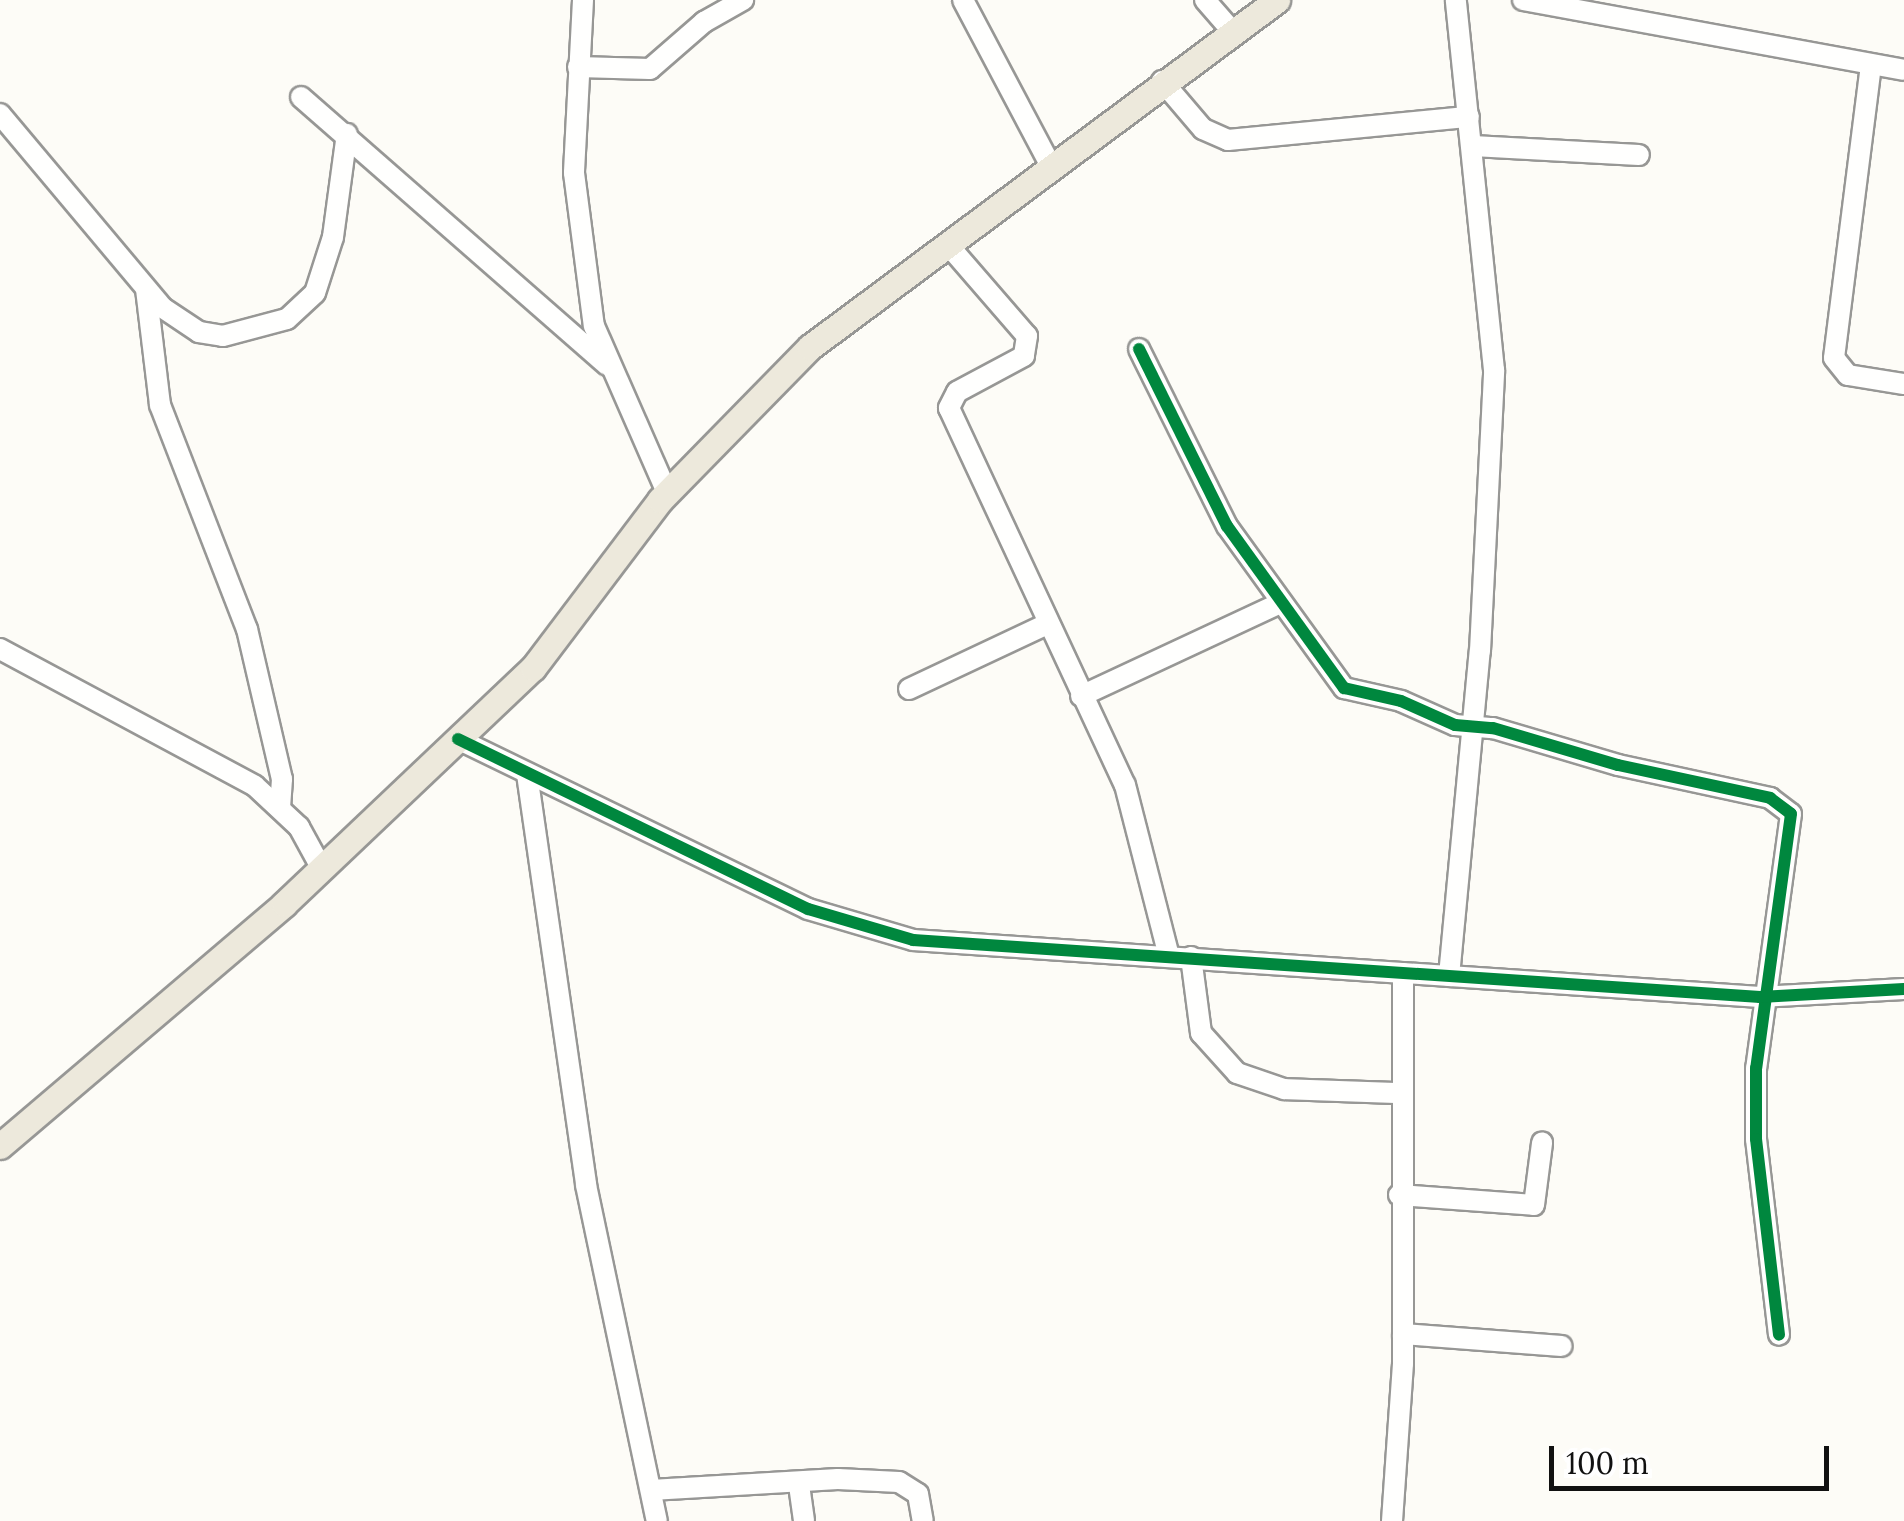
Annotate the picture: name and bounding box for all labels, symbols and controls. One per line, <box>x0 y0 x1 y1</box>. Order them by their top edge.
scale bar <box>1554 1426 1834 1488</box>
text: 100 m <box>1566 1444 1649 1482</box>

